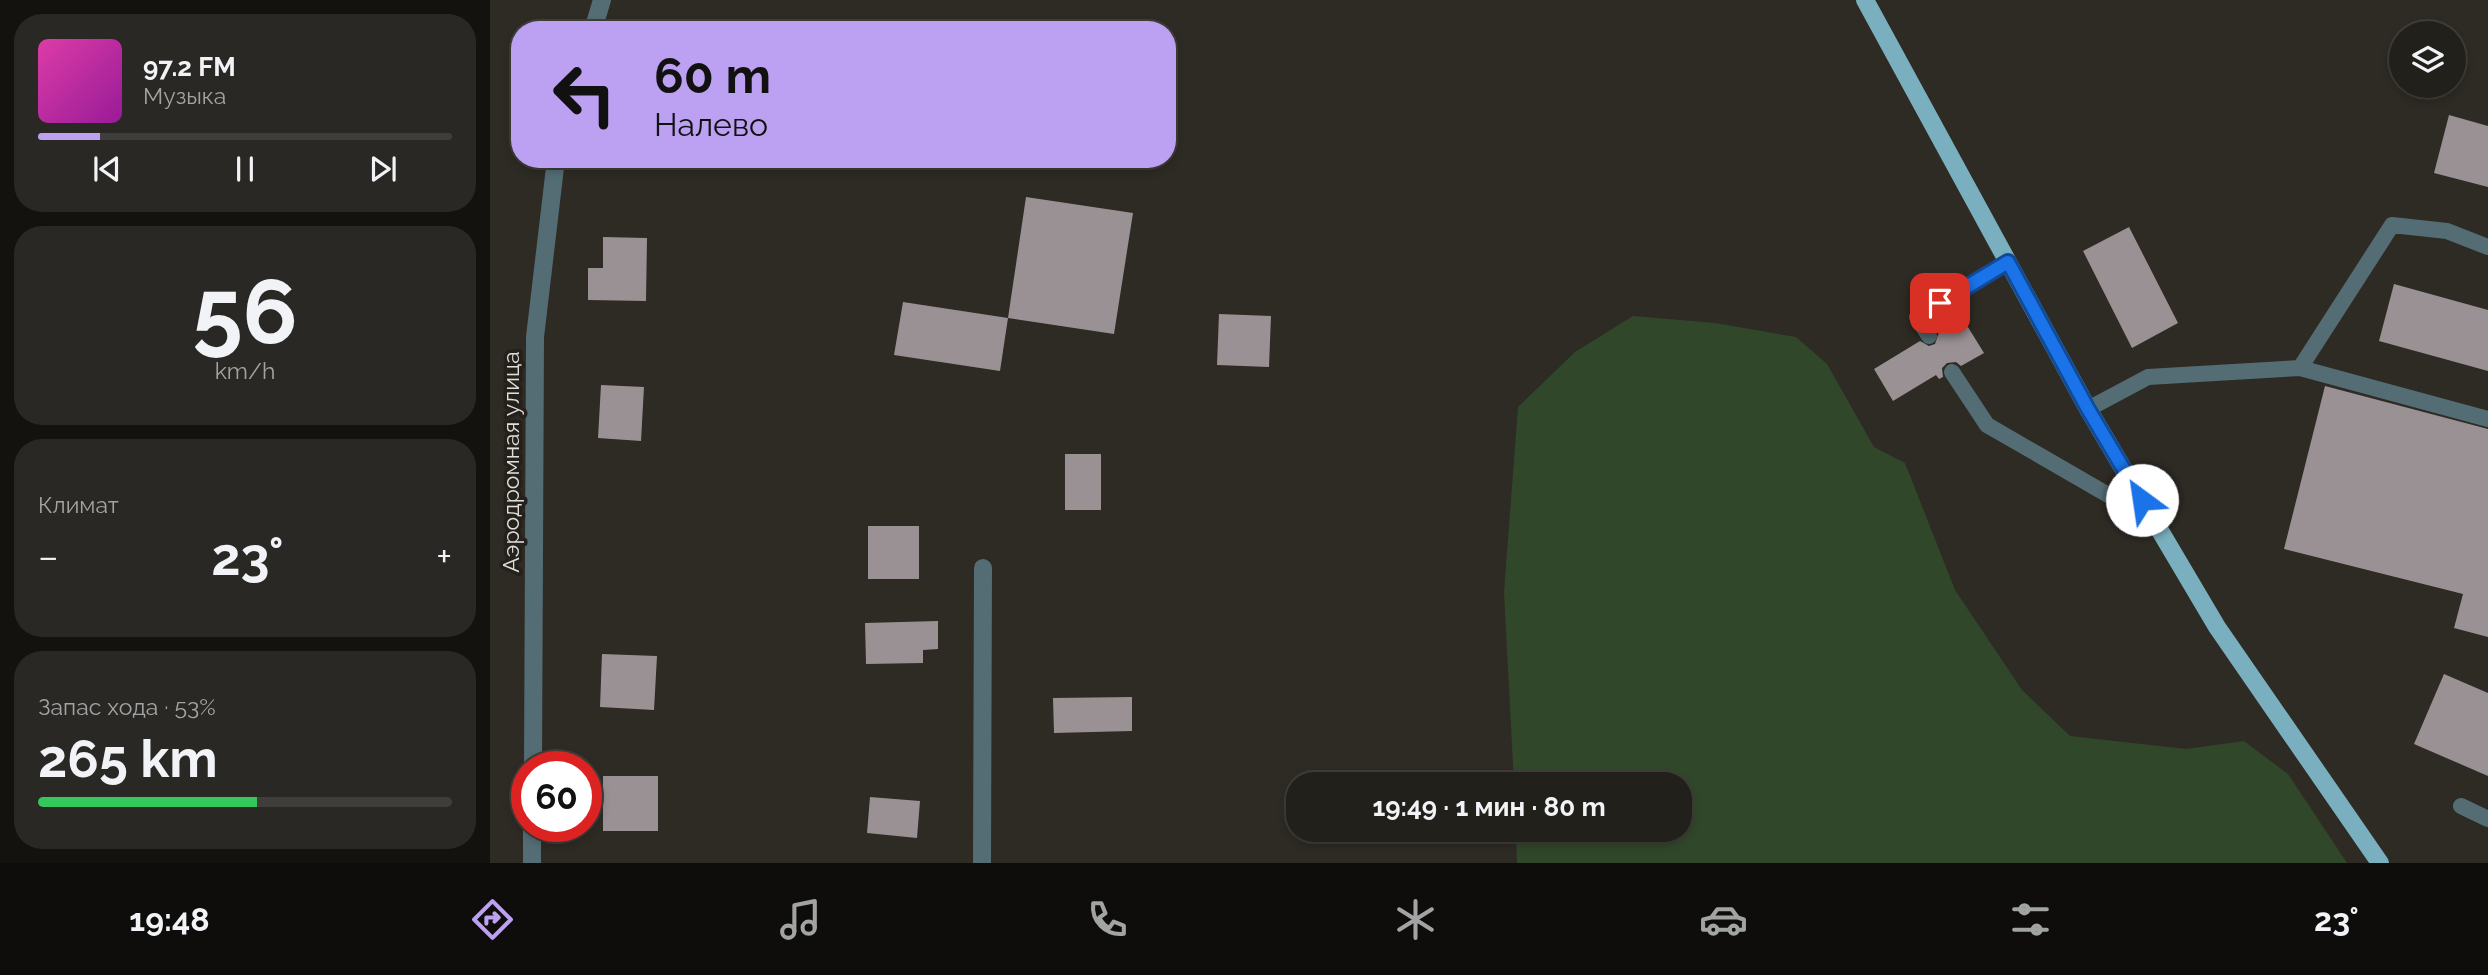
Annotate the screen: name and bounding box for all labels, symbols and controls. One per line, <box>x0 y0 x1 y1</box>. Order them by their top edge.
map controls <box>2389 21 2466 98</box>
button: layers <box>2389 21 2466 98</box>
text: 60 m <box>654 47 771 104</box>
icon: left <box>539 49 630 140</box>
text: 97.2 FM <box>143 52 236 82</box>
text: Музыка <box>143 82 226 109</box>
text: Налево <box>654 106 768 143</box>
icon: previous <box>88 150 126 188</box>
icon: pause <box>226 150 264 188</box>
icon: next <box>364 150 402 188</box>
text: 56 <box>192 258 298 365</box>
pin <box>1910 273 1970 333</box>
icon: arrive <box>1921 284 1959 322</box>
street label: Аэродромная улица <box>497 351 524 573</box>
text: km/h <box>215 357 275 384</box>
position arrow <box>2105 463 2179 537</box>
text: Климат <box>38 491 119 518</box>
text: 23° <box>211 526 284 587</box>
text: − <box>38 534 58 579</box>
text: + <box>436 534 452 579</box>
text: Запас хода · 53% <box>38 693 216 720</box>
text: 265 km <box>38 728 218 789</box>
speed limit sign: 60 <box>511 751 602 842</box>
text: 19:49 · 1 мин · 80 m <box>1372 792 1606 822</box>
icon: directions <box>468 895 517 944</box>
icon: music <box>776 895 825 944</box>
icon: phone <box>1083 895 1132 944</box>
icon: climate <box>1391 895 1440 944</box>
icon: car <box>1699 895 1748 944</box>
icon: filters <box>2006 895 2055 944</box>
text: 19:48 <box>129 901 210 938</box>
text: 23° <box>2314 901 2359 938</box>

